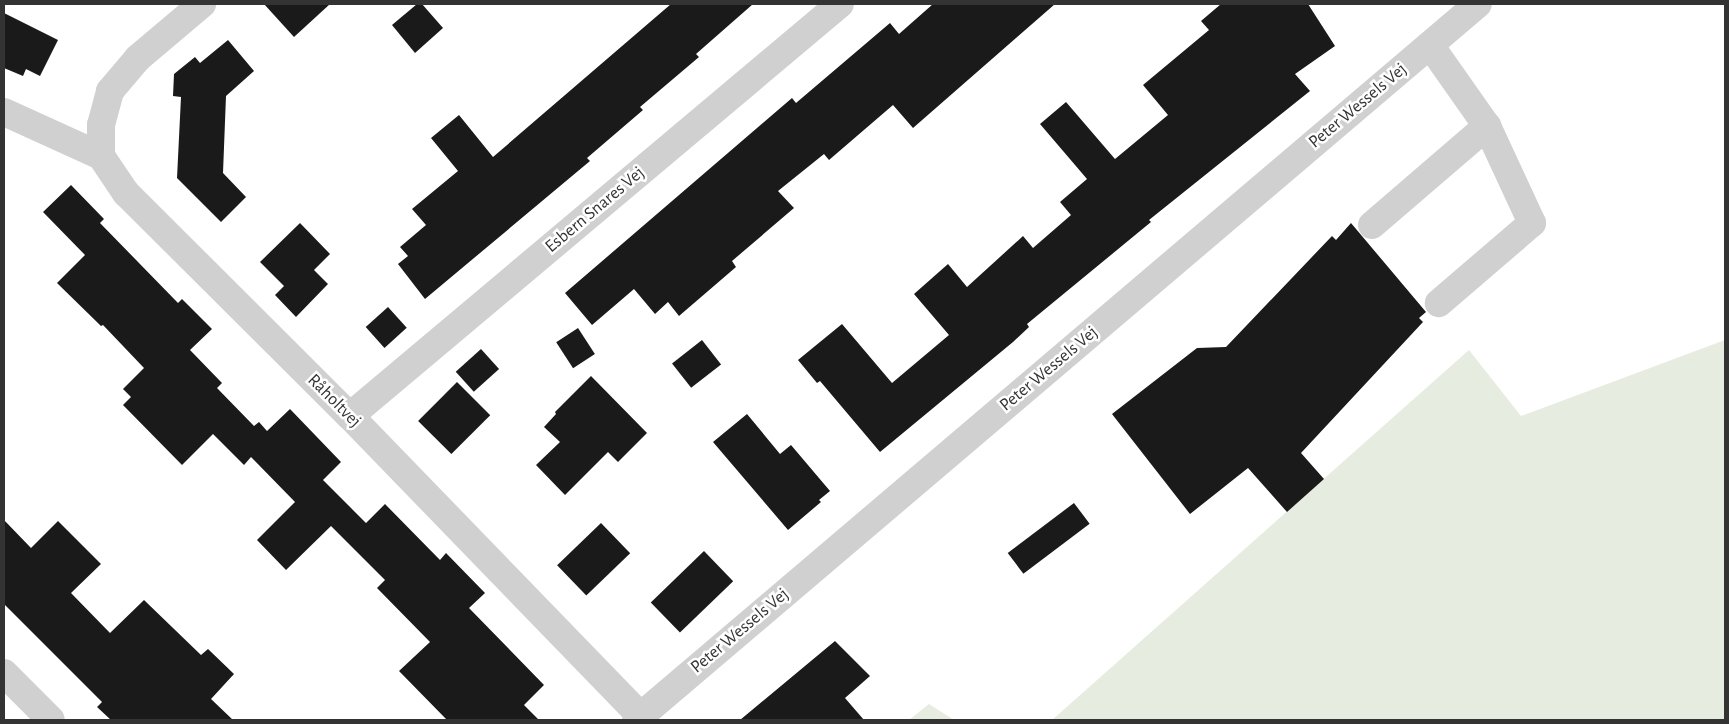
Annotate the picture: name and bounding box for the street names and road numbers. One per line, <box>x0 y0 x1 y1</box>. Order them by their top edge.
street label: Peter Wessels Vej <box>1305 59 1411 153</box>
street label: Esbern Snares Vej <box>541 162 649 258</box>
street label: Peter Wessels Vej <box>996 322 1102 416</box>
street label: Råholtvej <box>303 370 365 432</box>
street label: Peter Wessels Vej <box>687 584 793 678</box>

